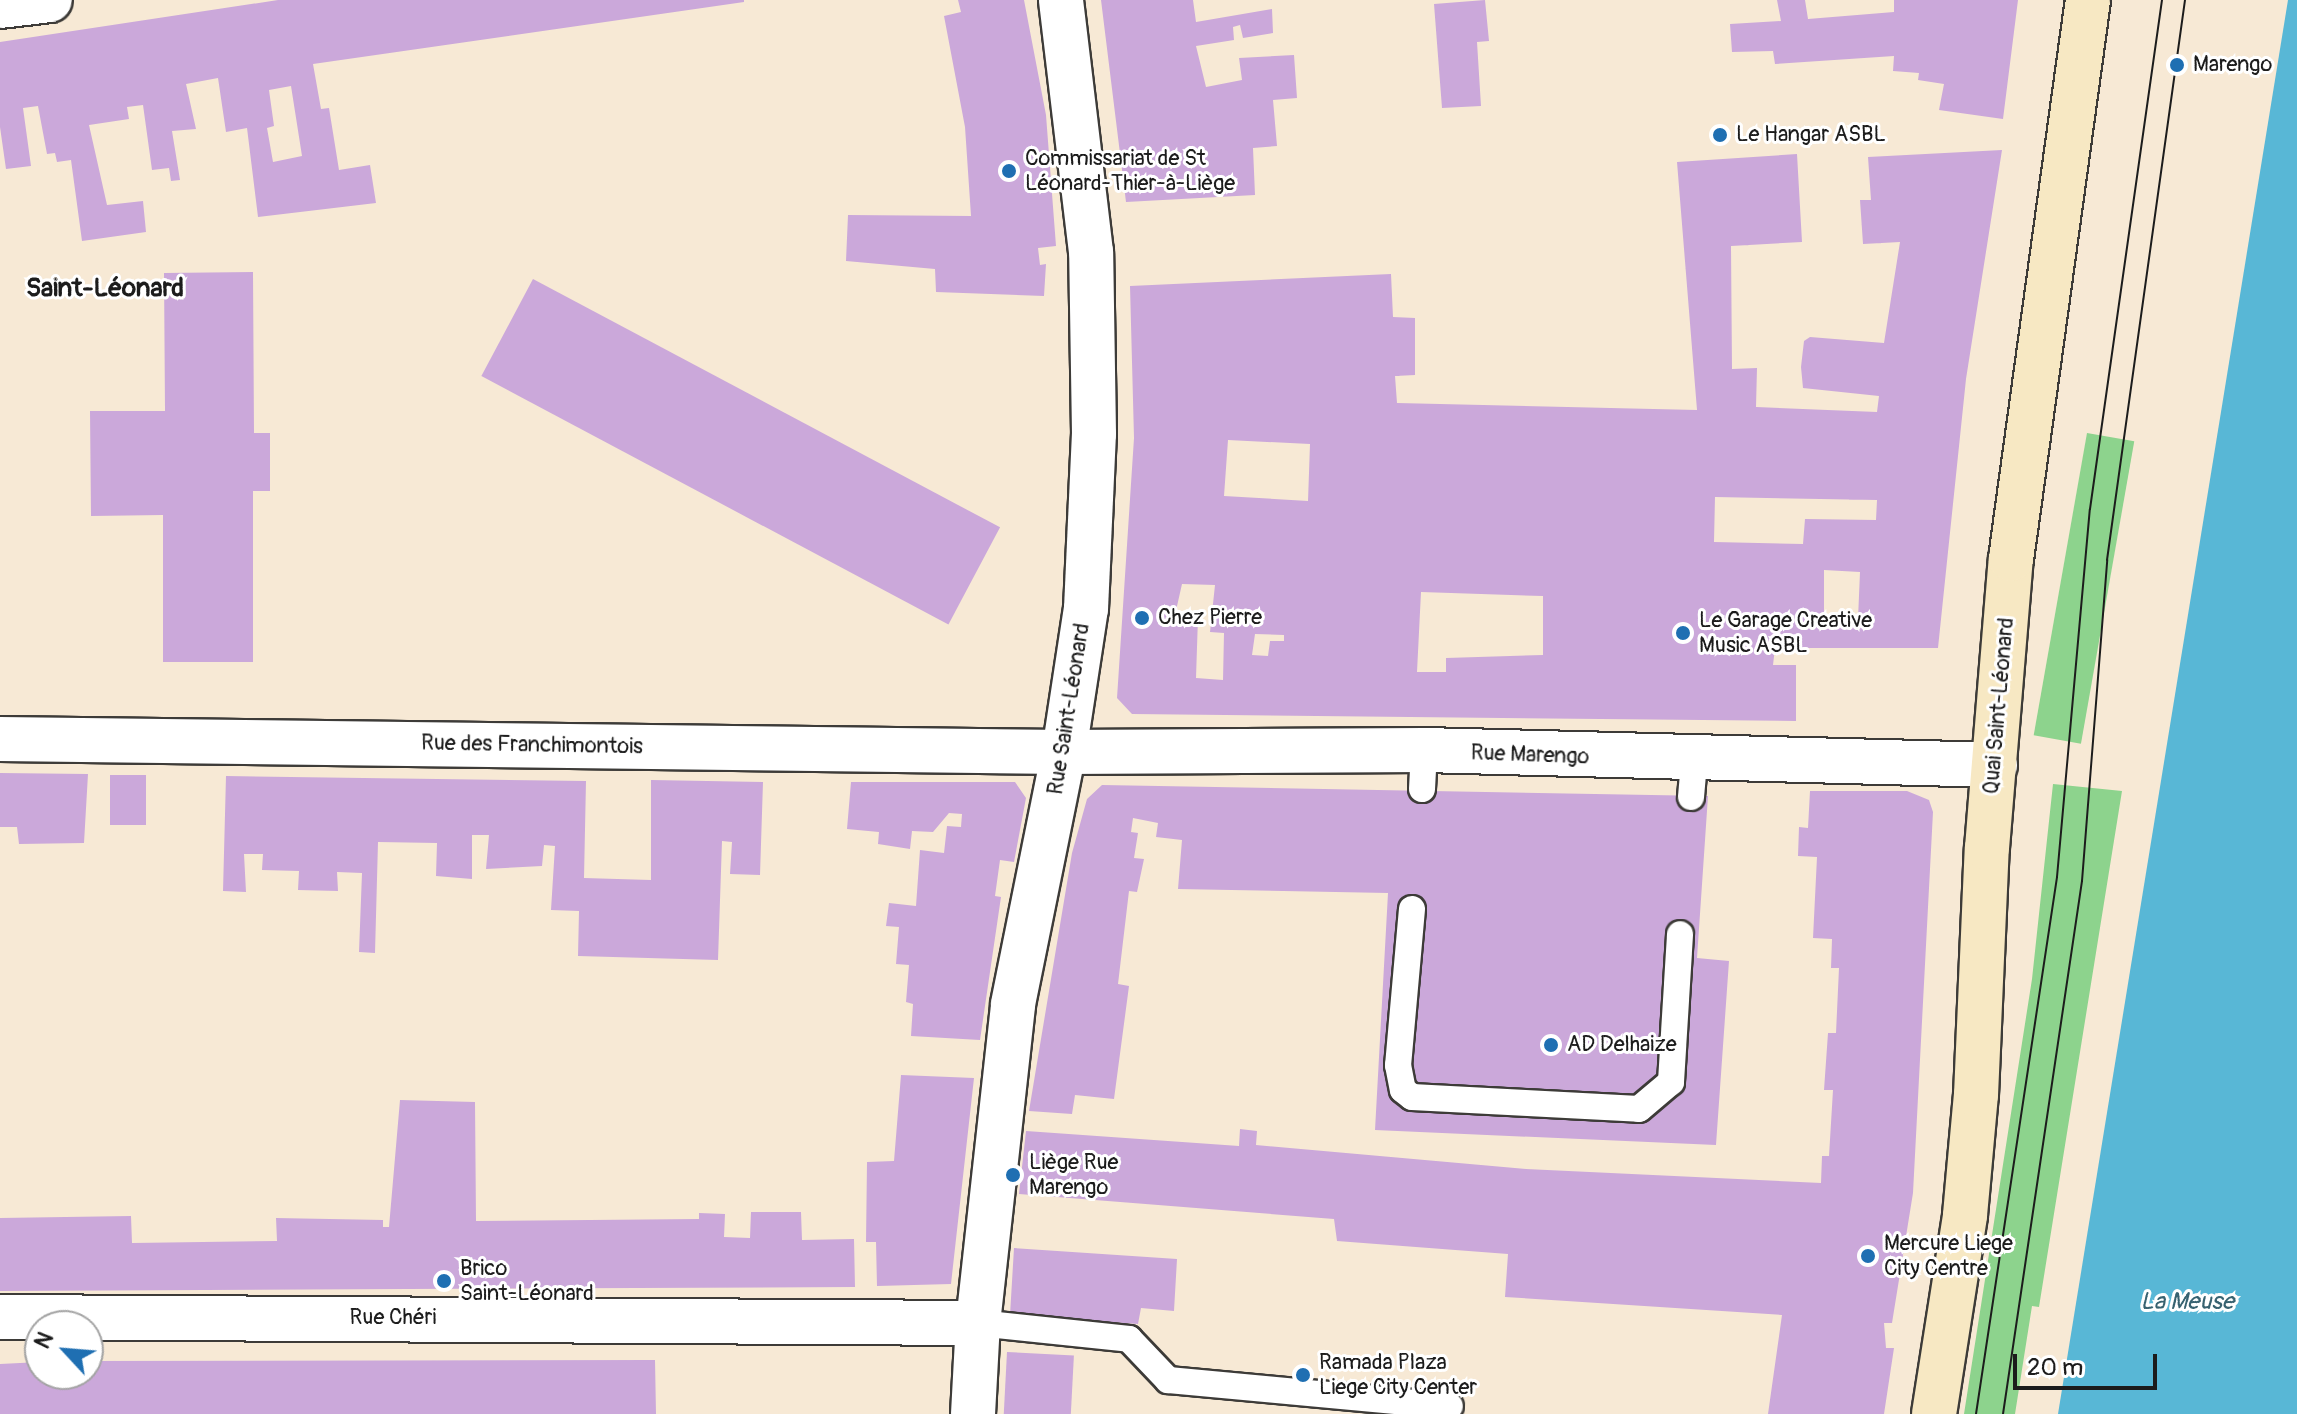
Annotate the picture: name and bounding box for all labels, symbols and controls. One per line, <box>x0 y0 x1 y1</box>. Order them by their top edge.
place label: Marengo <box>2193 52 2272 78</box>
marker: Marengo <box>2168 56 2186 74</box>
place label: Le Hangar ASBL <box>1736 122 1886 148</box>
marker: Le Hangar ASBL <box>1711 126 1729 144</box>
place label: Commissariat de St Léonard-Thier-à-Liège <box>1025 145 1235 196</box>
marker: Commissariat de St Léonard-Thier-à-Liège <box>1000 162 1018 180</box>
district label: Saint-Léonard <box>26 273 184 305</box>
place label: Chez Pierre <box>1158 605 1262 631</box>
place label: Le Garage Creative Music ASBL <box>1699 607 1872 658</box>
marker: Chez Pierre <box>1133 609 1151 627</box>
street label: Quai Saint-Léonard <box>1978 617 2020 795</box>
street label: Rue Saint-Léonard <box>1042 621 1096 797</box>
marker: Le Garage Creative Music ASBL <box>1674 624 1692 642</box>
street label: Rue des Franchimontois <box>421 730 643 760</box>
street label: Rue Marengo <box>1470 740 1590 770</box>
place label: AD Delhaize <box>1567 1032 1676 1058</box>
marker: AD Delhaize <box>1542 1036 1560 1054</box>
place label: Liège Rue Marengo <box>1029 1149 1118 1200</box>
marker: Liège Rue Marengo <box>1004 1166 1022 1184</box>
place label: Mercure Liege City Centre <box>1884 1230 2013 1282</box>
marker: Mercure Liege City Centre <box>1859 1247 1877 1265</box>
place label: Brico Saint-Léonard <box>460 1255 594 1306</box>
marker: Brico Saint-Léonard <box>435 1272 453 1290</box>
water label: La Meuse <box>2140 1288 2234 1316</box>
street label: Rue Chéri <box>350 1305 436 1331</box>
north arrow <box>24 1310 104 1390</box>
text: N <box>28 1328 60 1353</box>
scale bar <box>2017 1338 2161 1388</box>
place label: Ramada Plaza Liege City Center <box>1319 1349 1477 1400</box>
text: 20 m <box>2027 1353 2083 1382</box>
marker: Ramada Plaza Liege City Center <box>1294 1366 1312 1384</box>

